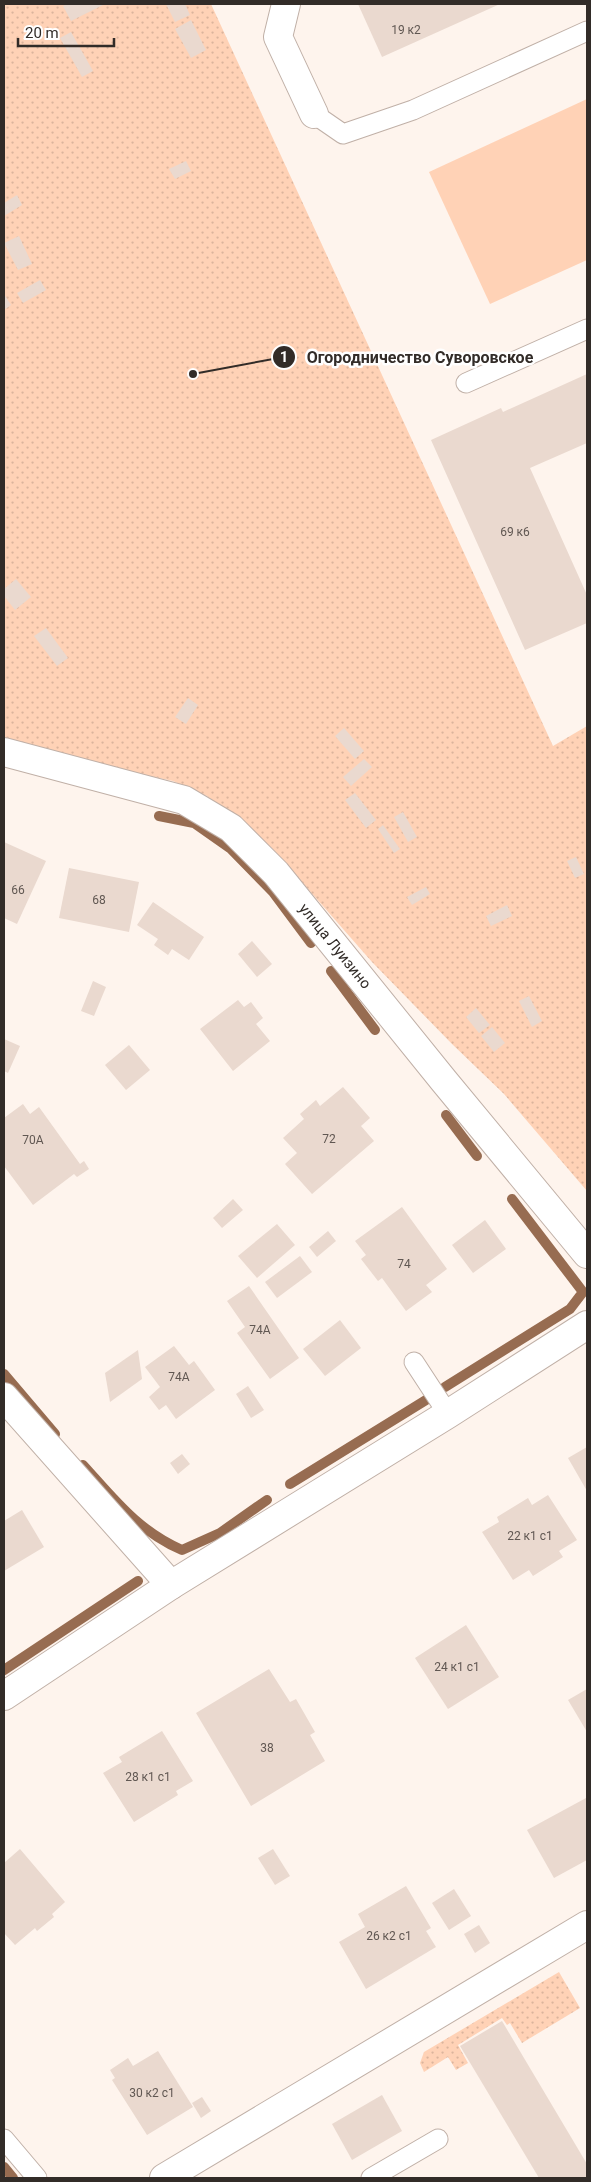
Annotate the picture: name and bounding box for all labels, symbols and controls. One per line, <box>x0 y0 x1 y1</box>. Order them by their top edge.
scale bar <box>18 15 114 47</box>
house number: 19 к2 <box>391 23 421 37</box>
text: 20 m <box>25 24 59 42</box>
callout: Огородничество Суворовское <box>271 342 543 373</box>
text: 1 <box>280 348 288 366</box>
text: Огородничество Суворовское <box>307 348 534 367</box>
house number: 69 к6 <box>500 525 530 539</box>
house number: 66 <box>11 883 25 897</box>
house number: 68 <box>92 893 106 907</box>
street label: улица Луизино <box>295 900 375 992</box>
house number: 72 <box>322 1132 336 1146</box>
house number: 70А <box>22 1133 44 1147</box>
house number: 74 <box>397 1257 411 1271</box>
house number: 74А <box>249 1323 271 1337</box>
house number: 74А <box>168 1370 190 1384</box>
house number: 22 к1 с1 <box>507 1529 553 1543</box>
house number: 24 к1 с1 <box>434 1660 480 1674</box>
house number: 38 <box>260 1741 274 1755</box>
house number: 28 к1 с1 <box>125 1770 171 1784</box>
house number: 26 к2 с1 <box>366 1929 412 1943</box>
house number: 30 к2 с1 <box>129 2086 175 2100</box>

